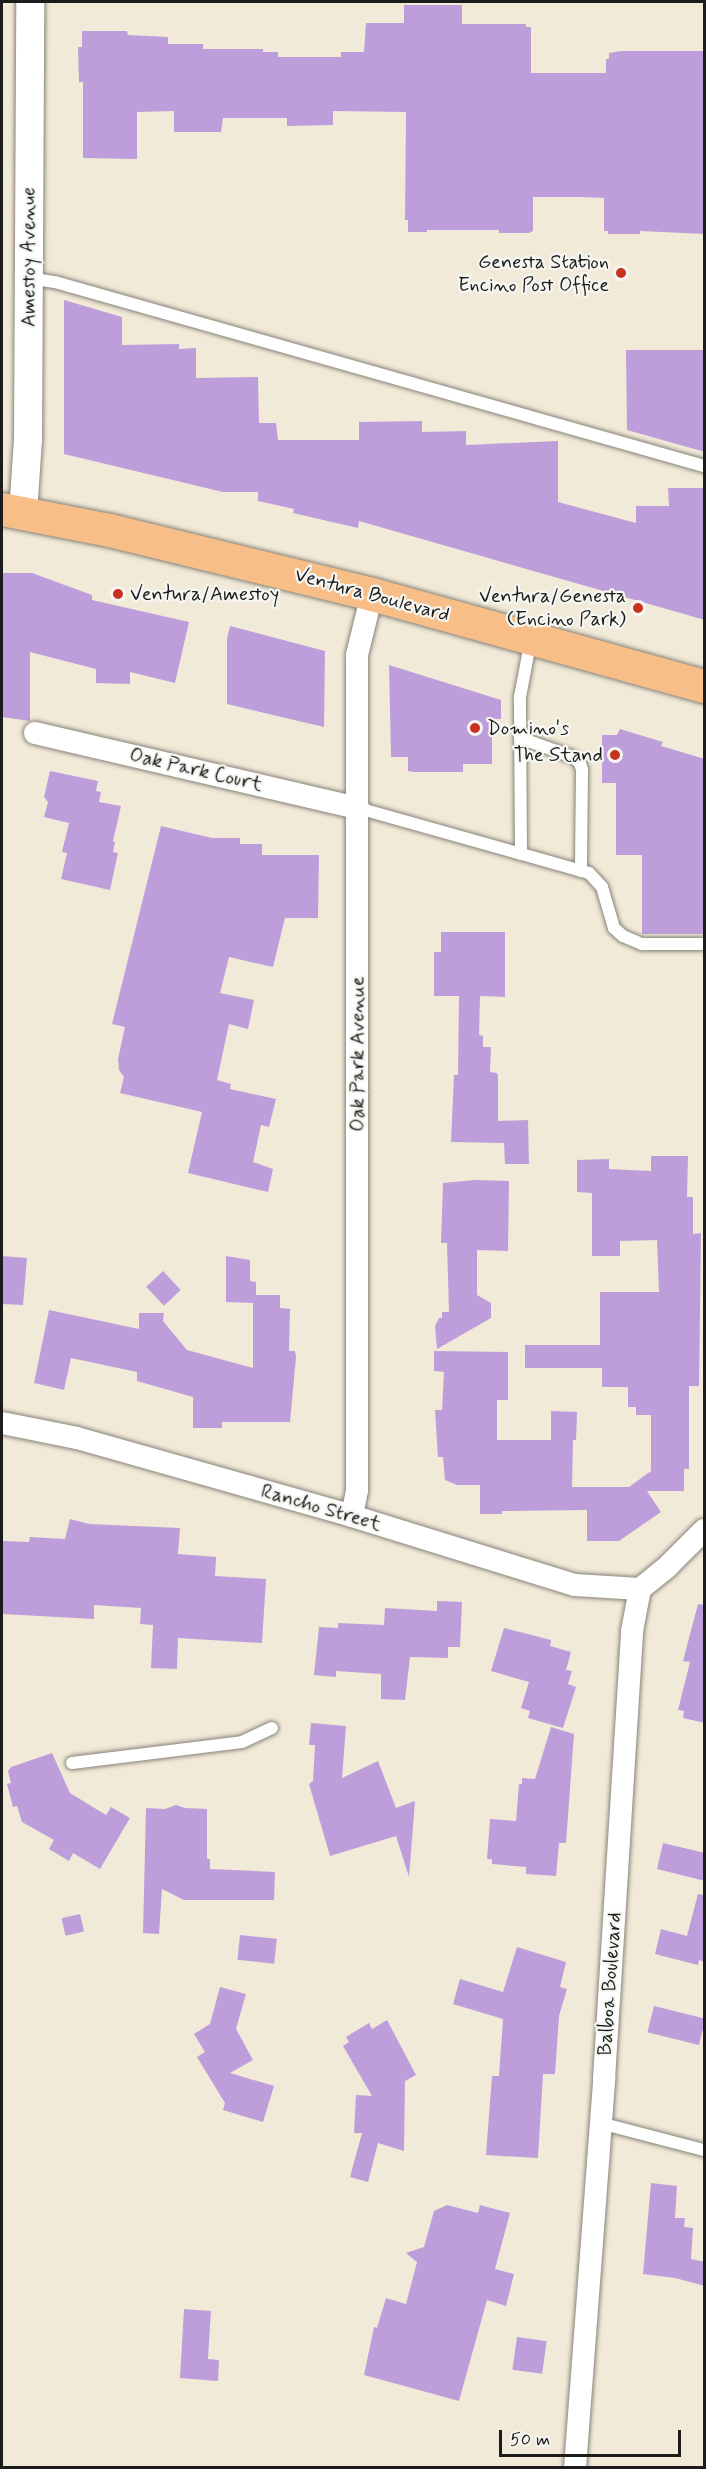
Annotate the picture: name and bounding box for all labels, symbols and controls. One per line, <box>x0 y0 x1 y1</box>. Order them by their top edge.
street label: Amestoy Avenue <box>17 188 41 326</box>
place label: Genesta Station Encino Post Office <box>458 250 609 297</box>
marker: Genesta Station Encino Post Office <box>614 266 628 280</box>
street label: Ventura Boulevard <box>294 563 450 627</box>
place label: Ventura/Amestoy <box>130 582 279 606</box>
place label: Ventura/Genesta (Encino Park) <box>479 584 626 631</box>
marker: Ventura/Amestoy <box>111 587 125 601</box>
marker: Ventura/Genesta (Encino Park) <box>631 601 645 615</box>
place label: Domino's <box>487 716 569 740</box>
marker: Domino's <box>468 721 482 735</box>
street label: Oak Park Court <box>129 743 263 797</box>
place label: The Stand <box>514 743 603 767</box>
marker: The Stand <box>608 748 622 762</box>
street label: Oak Park Avenue <box>346 981 370 1127</box>
street label: Rancho Street <box>258 1479 384 1537</box>
street label: Balboa Boulevard <box>593 1912 627 2056</box>
scale bar <box>502 2418 684 2456</box>
text: 50 m <box>510 2428 550 2452</box>

